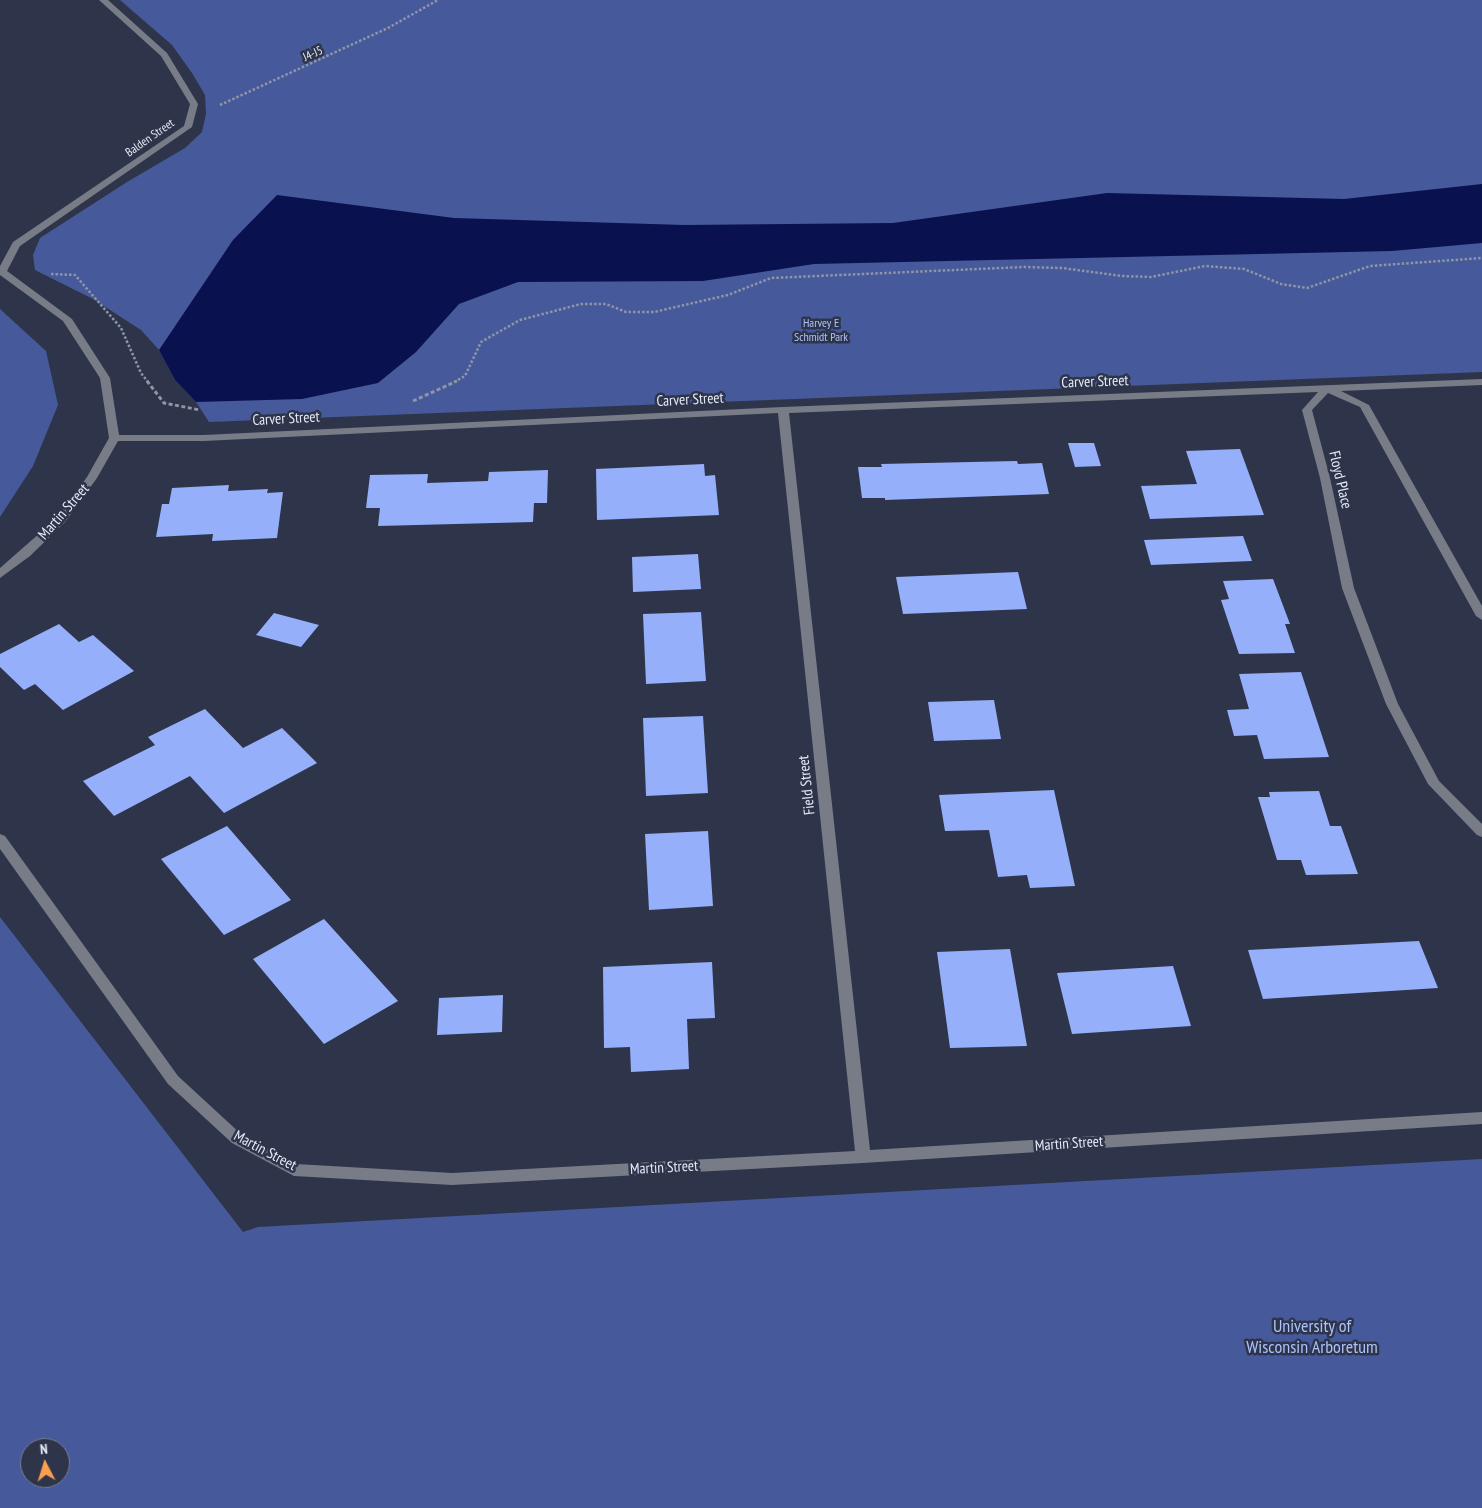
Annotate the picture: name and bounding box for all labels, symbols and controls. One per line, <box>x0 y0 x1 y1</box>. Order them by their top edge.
street label: J4-J5 <box>301 43 325 65</box>
street label: Balden Street <box>123 116 177 160</box>
park label: Harvey E Schmidt Park <box>794 317 848 345</box>
street label: Carver Street <box>1061 372 1129 392</box>
street label: Carver Street <box>656 389 724 411</box>
street label: Carver Street <box>252 408 320 430</box>
street label: Floyd Place <box>1325 449 1355 511</box>
street label: Martin Street <box>35 480 93 544</box>
street label: Field Street <box>795 754 819 816</box>
street label: Martin Street <box>231 1127 299 1175</box>
street label: Martin Street <box>1034 1133 1104 1155</box>
street label: Martin Street <box>629 1157 699 1179</box>
park label: University of Wisconsin Arboretum <box>1246 1316 1378 1358</box>
north arrow <box>20 1438 70 1488</box>
text: N <box>39 1440 48 1458</box>

